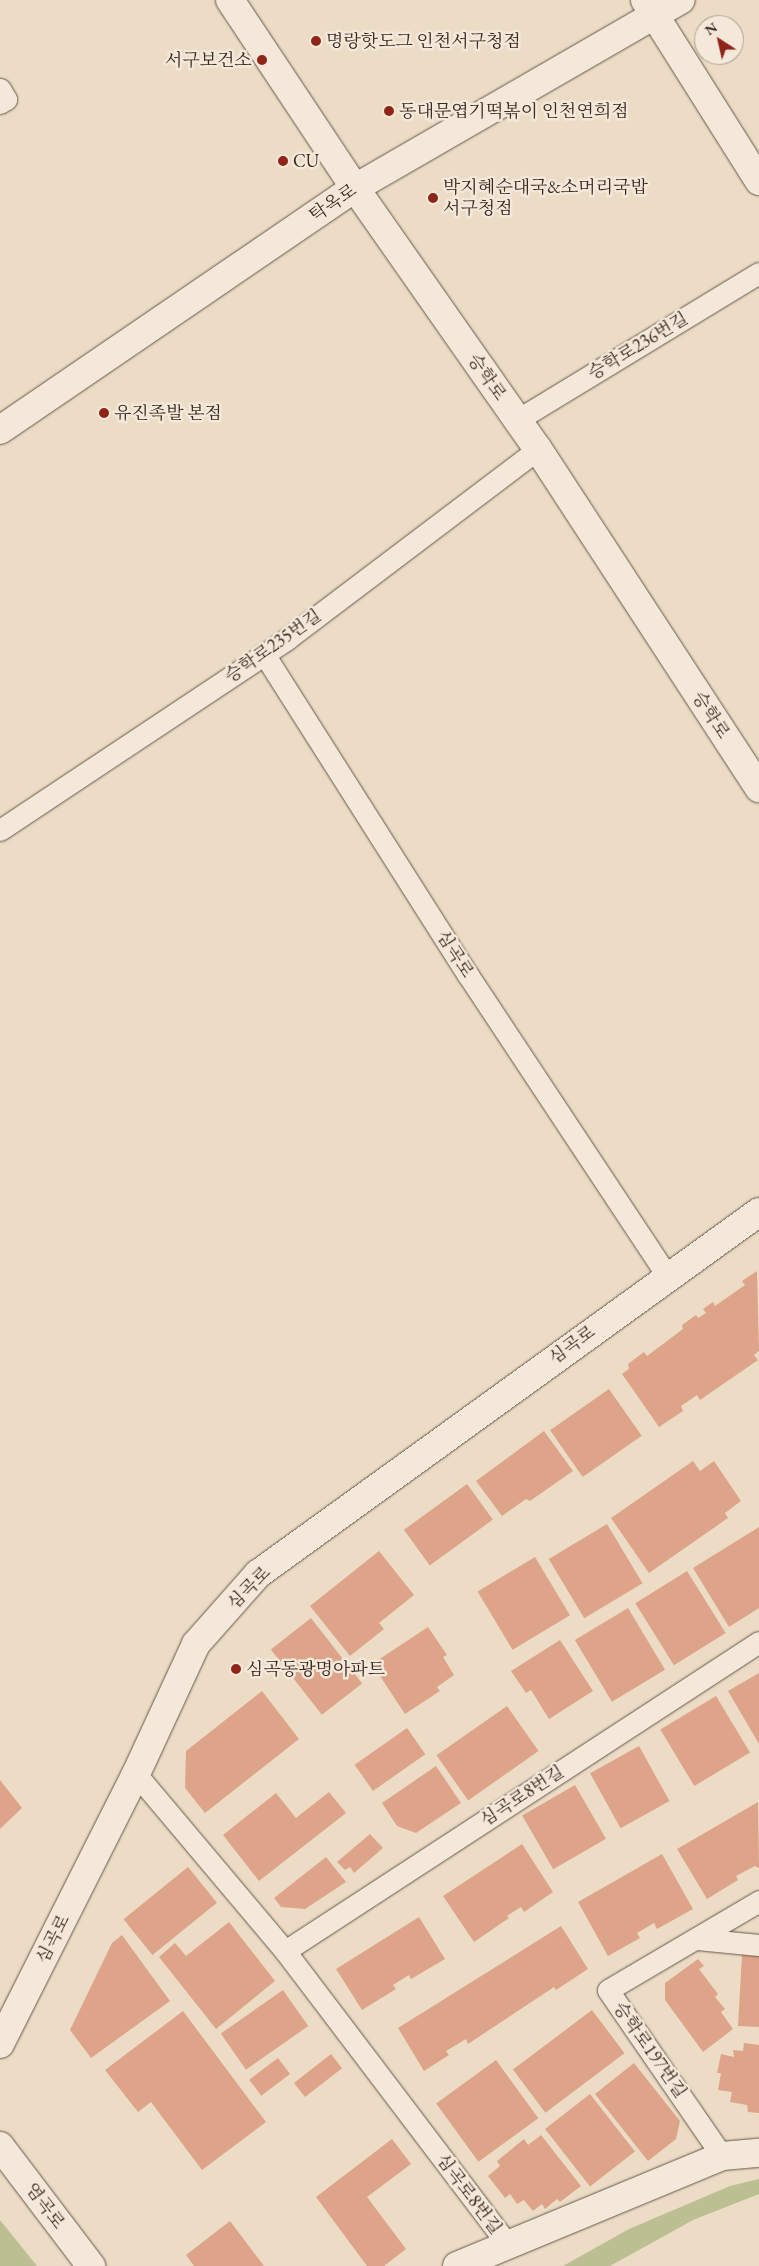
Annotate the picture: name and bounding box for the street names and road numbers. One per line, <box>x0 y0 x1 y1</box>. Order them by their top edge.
street label: 탁옥로 <box>305 179 361 227</box>
street label: 승학로236번길 <box>584 308 692 384</box>
street label: 승학로 <box>463 349 511 405</box>
street label: 승학로235번길 <box>221 605 325 687</box>
street label: 승학로 <box>688 687 734 743</box>
street label: 심곡로 <box>432 926 478 982</box>
street label: 심곡로 <box>545 1321 599 1369</box>
street label: 심곡로 <box>223 1562 275 1614</box>
street label: 심곡로8번길 <box>476 1761 568 1831</box>
street label: 심곡로 <box>32 1911 74 1967</box>
street label: 승학로197번길 <box>609 1998 691 2102</box>
street label: 심곡로8번길 <box>432 2149 506 2239</box>
street label: 염곡로 <box>21 2179 69 2233</box>

